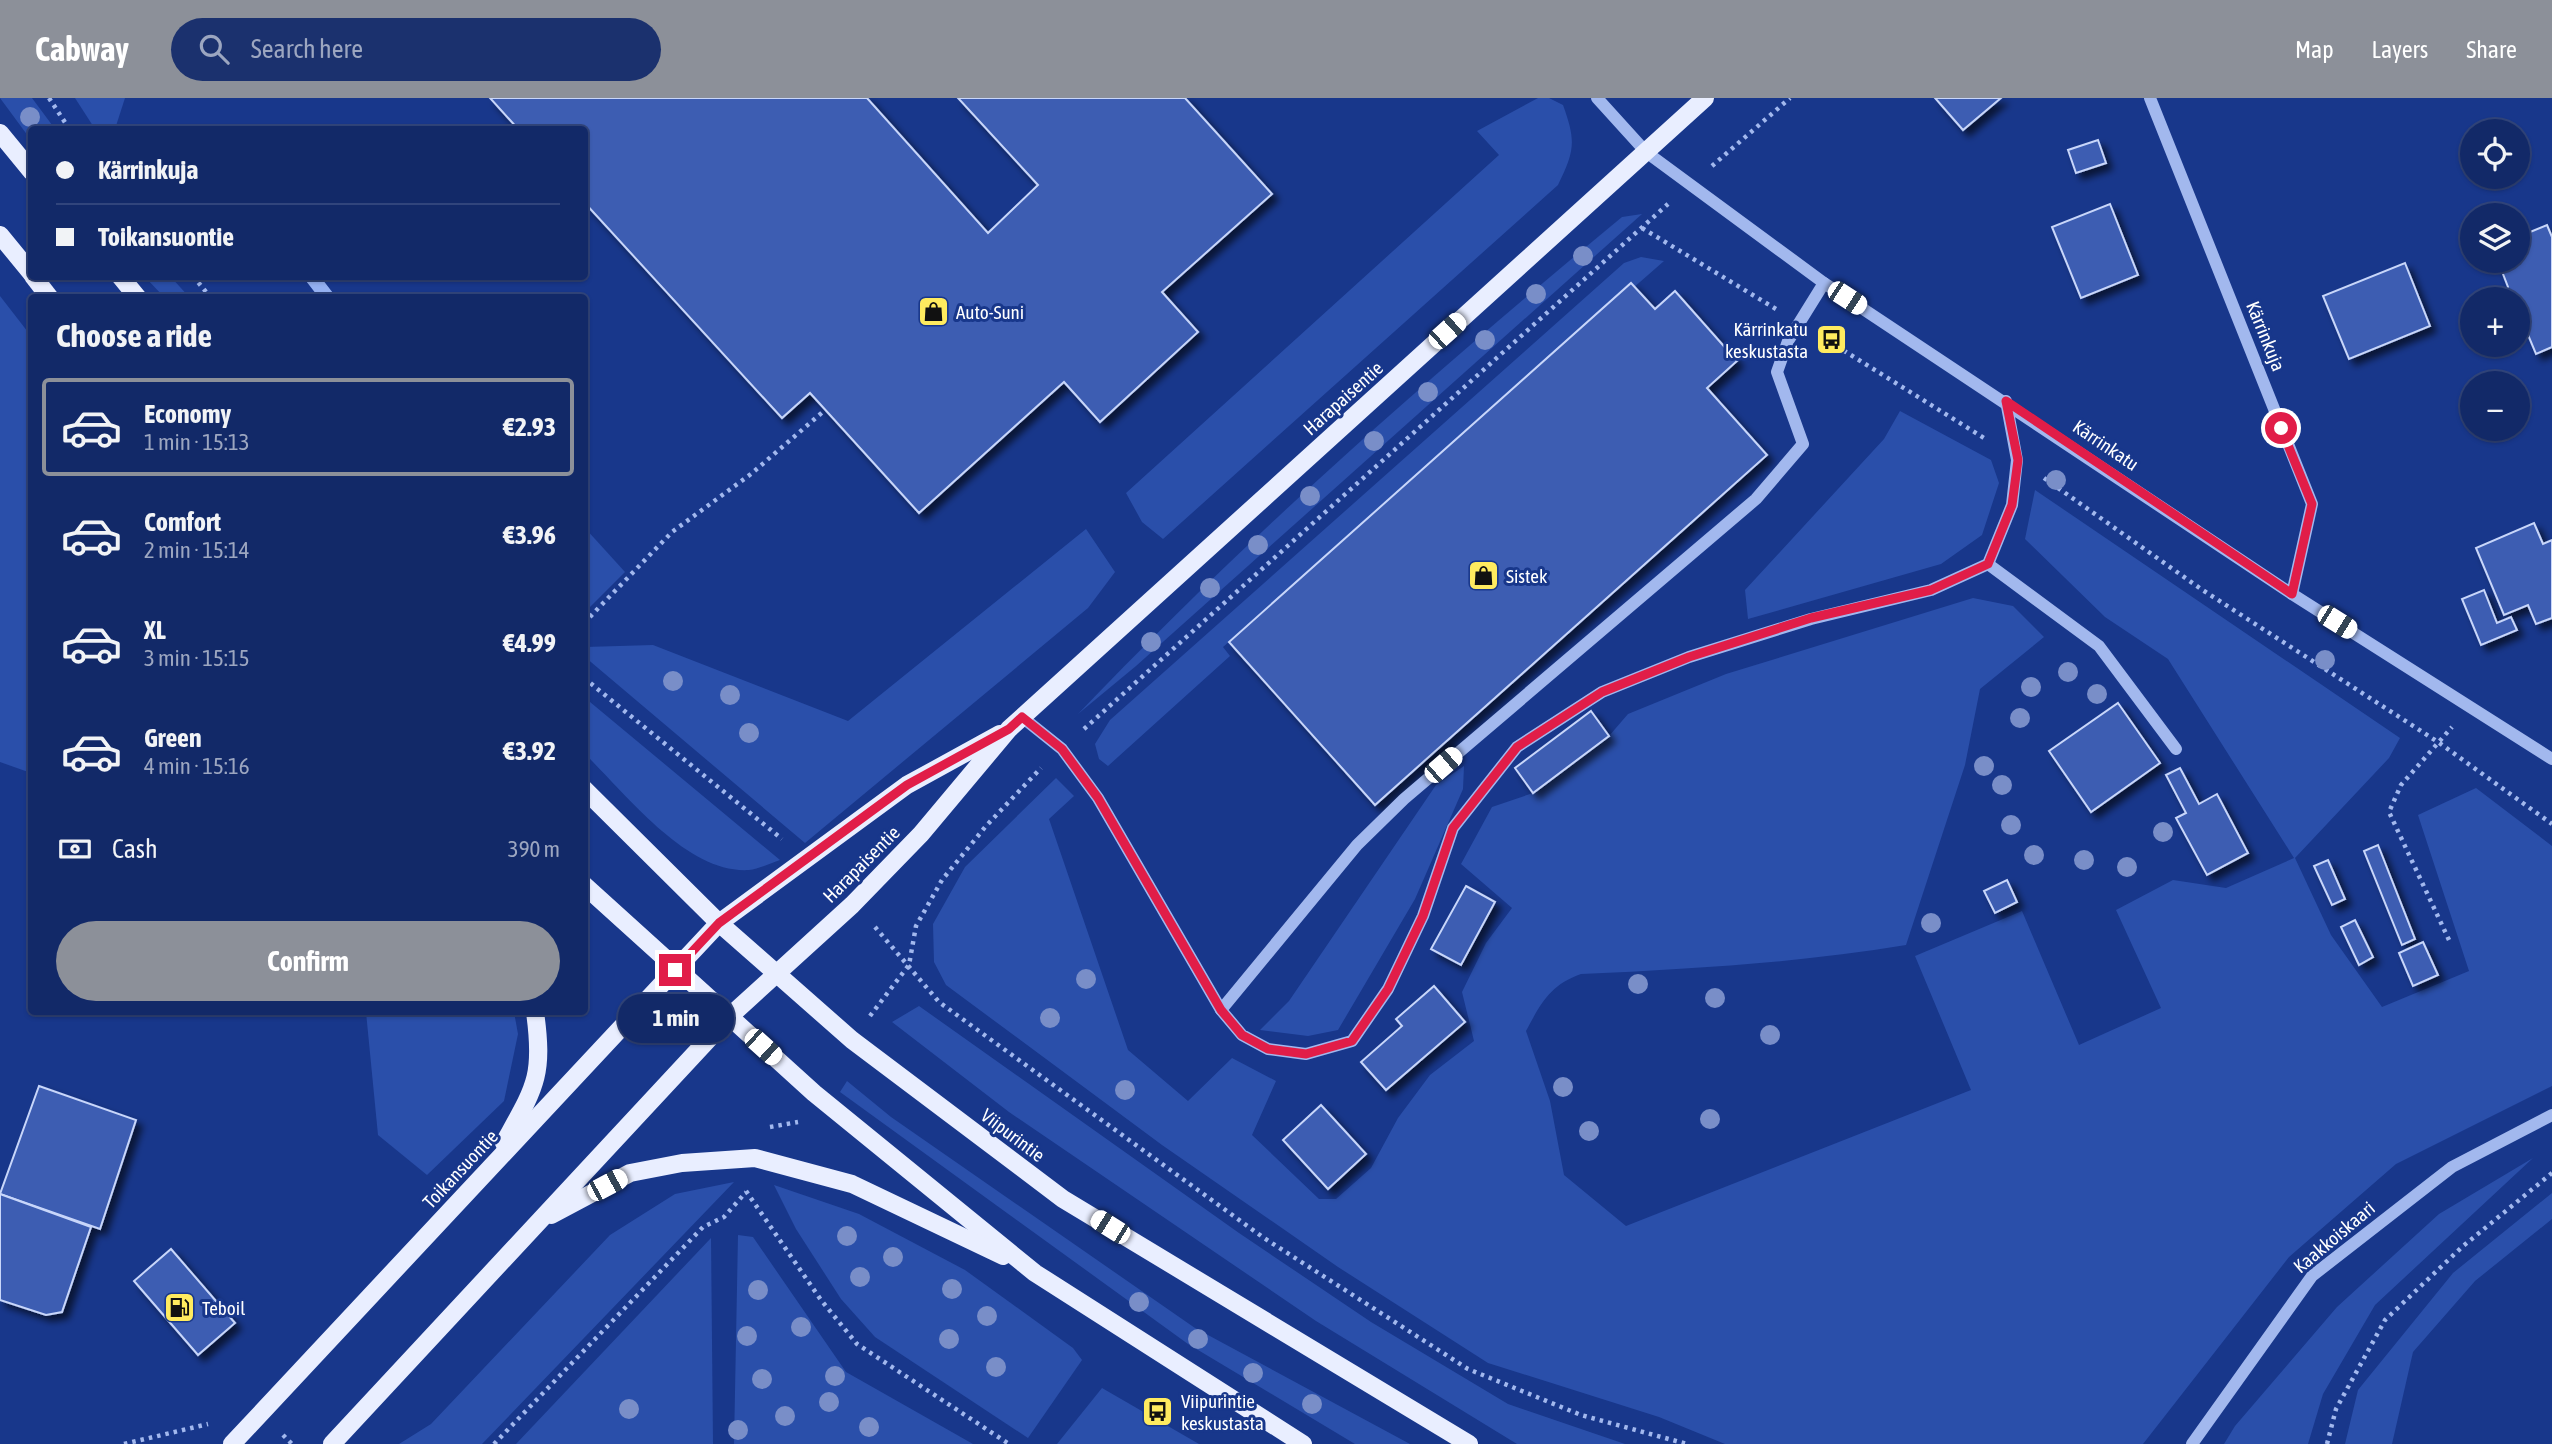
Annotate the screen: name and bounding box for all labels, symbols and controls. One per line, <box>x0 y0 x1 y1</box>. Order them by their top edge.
search box <box>171 18 661 81</box>
text: Cabway <box>35 30 129 68</box>
icon: search <box>195 30 233 68</box>
text: Search here <box>251 34 363 64</box>
text: Map <box>2295 36 2334 63</box>
text: Layers <box>2372 36 2428 63</box>
text: Share <box>2466 36 2517 63</box>
map controls <box>2460 119 2530 441</box>
button: locate <box>2460 119 2530 189</box>
text: Kärrinkuja <box>98 155 198 185</box>
button: layers <box>2460 203 2530 273</box>
text: Toikansuontie <box>98 222 234 252</box>
car <box>1824 278 1871 318</box>
button: + <box>2460 287 2530 357</box>
shop icon: Auto-Suni <box>916 295 950 329</box>
street label: Kärrinkuja <box>2242 298 2290 374</box>
place label: Auto-Suni <box>956 301 1024 323</box>
car <box>1425 309 1470 353</box>
text: Choose a ride <box>56 317 212 354</box>
place label: Kärrinkatu keskustasta <box>1725 318 1808 362</box>
bus stop icon: Kärrinkatu keskustasta <box>1814 323 1848 357</box>
street label: Harapaisentie <box>1299 357 1387 439</box>
button: − <box>2460 371 2530 441</box>
icon: car <box>60 396 123 459</box>
text: Economy <box>144 399 231 429</box>
text: €2.93 <box>503 412 556 442</box>
route start <box>2265 412 2297 444</box>
street label: Kärrinkatu <box>2069 415 2143 475</box>
text: 1 min · 15:13 <box>144 429 250 455</box>
icon: car <box>60 504 123 567</box>
text: Comfort <box>144 507 221 537</box>
text: €3.96 <box>503 520 556 550</box>
text: 2 min · 15:14 <box>144 537 250 563</box>
shop icon: Sistek <box>1466 559 1500 593</box>
place label: Sistek <box>1506 565 1548 587</box>
car <box>2314 602 2361 642</box>
icon: car <box>60 612 123 675</box>
text: XL <box>144 615 166 645</box>
text: €4.99 <box>503 628 556 658</box>
text: 3 min · 15:15 <box>144 645 250 671</box>
icon: car <box>60 720 123 783</box>
text: Green <box>144 723 202 753</box>
text: €3.92 <box>503 736 556 766</box>
car <box>1421 743 1466 787</box>
text: 4 min · 15:16 <box>144 753 250 779</box>
street label: Harapaisentie <box>818 821 904 907</box>
icon: cash <box>56 830 94 868</box>
text: Cash <box>112 834 158 864</box>
text: 390 m <box>508 836 560 862</box>
button: Confirm <box>56 921 560 1001</box>
route end <box>659 954 691 986</box>
callout: 1 min <box>617 994 733 1043</box>
text: 1 min <box>653 1005 699 1031</box>
car <box>741 1025 786 1069</box>
street label: Viipurintie <box>977 1104 1049 1166</box>
street label: Toikansuontie <box>418 1125 502 1213</box>
car <box>584 1166 631 1204</box>
street label: Kaakkoiskaari <box>2289 1197 2379 1277</box>
car <box>1087 1207 1134 1247</box>
fuel station icon: Teboil <box>162 1291 196 1325</box>
place label: Teboil <box>202 1297 245 1319</box>
place label: Viipurintie keskustasta <box>1181 1390 1264 1434</box>
bus stop icon: Viipurintie keskustasta <box>1141 1395 1175 1429</box>

